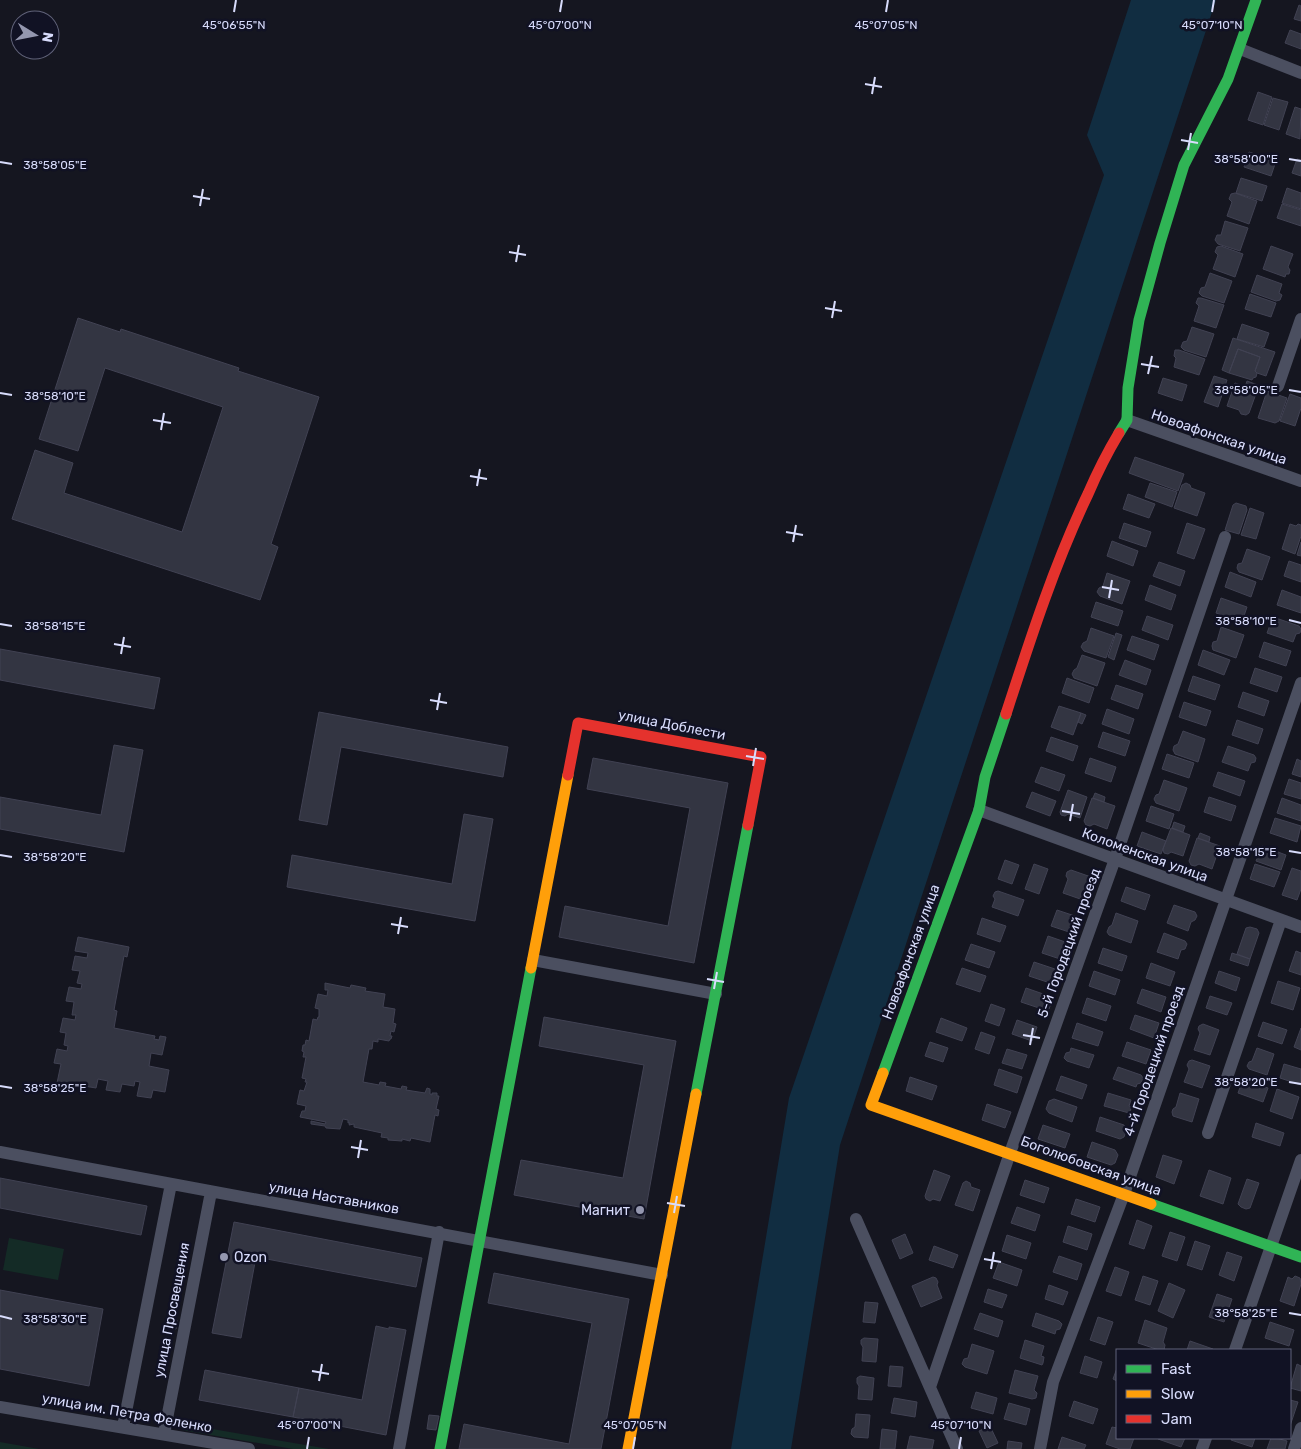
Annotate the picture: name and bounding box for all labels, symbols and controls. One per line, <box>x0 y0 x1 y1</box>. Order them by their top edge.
north arrow <box>10 10 60 60</box>
text: 45°06'55"N <box>202 18 266 32</box>
text: 45°07'00"N <box>528 18 592 32</box>
text: 45°07'05"N <box>854 18 918 32</box>
text: 45°07'10"N <box>1181 18 1243 32</box>
text: N <box>38 31 57 44</box>
text: 38°58'00"E <box>1214 152 1278 166</box>
text: 38°58'05"E <box>23 158 87 172</box>
text: 38°58'05"E <box>1214 383 1278 397</box>
text: 38°58'10"E <box>24 389 86 403</box>
street label: Новоафонская улица <box>1149 406 1289 468</box>
text: 38°58'10"E <box>1215 614 1277 628</box>
text: 38°58'15"E <box>25 619 85 633</box>
street label: улица Доблести <box>617 706 727 744</box>
street label: Коломенская улица <box>1080 824 1210 886</box>
text: 38°58'15"E <box>1216 845 1276 859</box>
text: 38°58'20"E <box>23 850 87 864</box>
street label: 5-й Городецкий проезд <box>1034 866 1104 1020</box>
street label: Новоафонская улица <box>879 882 943 1022</box>
street label: 4-й Городецкий проезд <box>1120 983 1188 1139</box>
text: 38°58'20"E <box>1214 1075 1278 1089</box>
text: 38°58'25"E <box>24 1081 86 1095</box>
street label: Боголюбовская улица <box>1018 1133 1164 1199</box>
street label: улица Наставников <box>268 1178 401 1218</box>
place label: Магнит <box>581 1202 630 1219</box>
marker: Магнит <box>634 1204 646 1216</box>
street label: улица Просвещения <box>151 1241 193 1379</box>
place label: Ozon <box>234 1249 267 1266</box>
marker: Ozon <box>218 1251 230 1263</box>
text: 38°58'25"E <box>1215 1306 1277 1320</box>
text: 38°58'30"E <box>23 1312 87 1326</box>
legend <box>1116 1349 1291 1439</box>
text: Fast <box>1161 1360 1191 1378</box>
text: Slow <box>1161 1385 1194 1403</box>
street label: улица им. Петра Феленко <box>40 1390 214 1436</box>
text: Jam <box>1161 1410 1192 1428</box>
text: 45°07'00"N <box>277 1418 341 1432</box>
text: 45°07'05"N <box>603 1418 667 1432</box>
text: 45°07'10"N <box>930 1418 992 1432</box>

